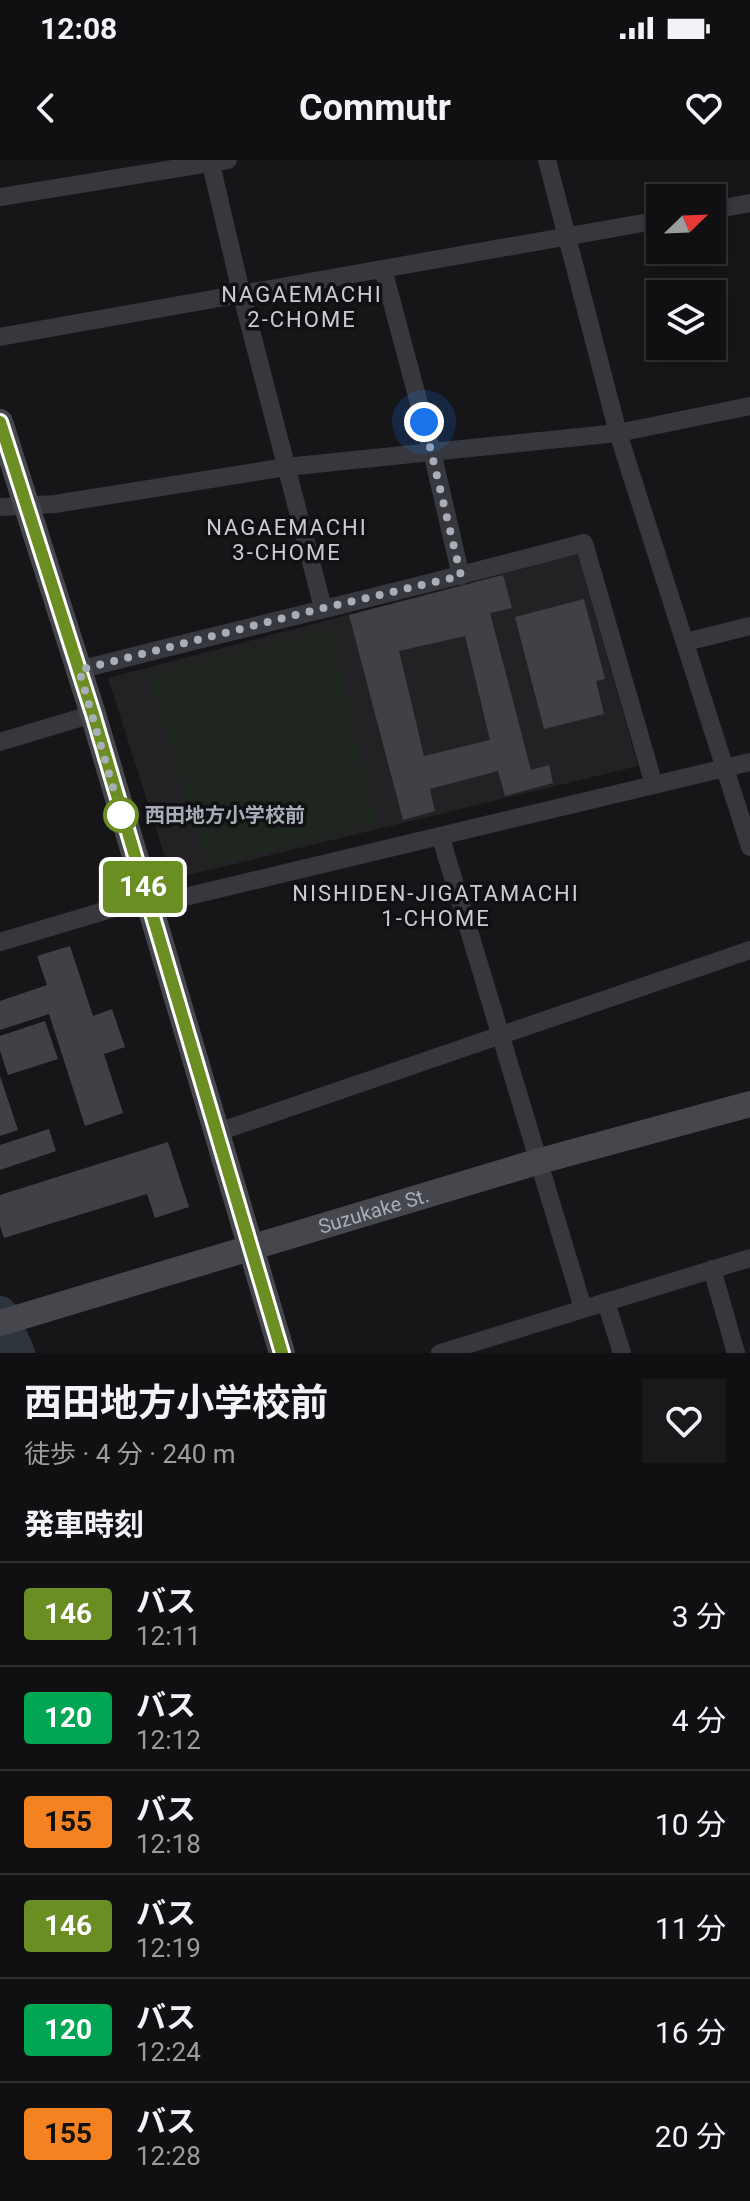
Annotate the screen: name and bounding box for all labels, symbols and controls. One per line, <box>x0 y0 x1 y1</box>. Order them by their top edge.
text: 12:08 <box>40 11 117 46</box>
icon: back <box>24 86 68 130</box>
icon: heart <box>682 86 726 130</box>
text: Commutr <box>299 87 451 129</box>
north arrow <box>646 184 726 264</box>
map controls <box>646 184 726 360</box>
button: layers <box>646 280 726 360</box>
district label: NAGAEMACHI 2-CHOME <box>221 282 383 332</box>
your location <box>404 402 444 442</box>
district label: NAGAEMACHI 3-CHOME <box>206 515 368 565</box>
marker: 西田地方小学校前 <box>104 798 138 832</box>
place label: 西田地方小学校前 <box>145 803 305 827</box>
line badge: 146 <box>97 861 189 913</box>
text: 146 <box>119 870 167 903</box>
district label: NISHIDEN-JIGATAMACHI 1-CHOME <box>292 881 580 931</box>
street label: Suzukake St. <box>315 1183 432 1239</box>
button: heart <box>642 1379 726 1463</box>
text: 西田地方小学校前 <box>24 1381 328 1425</box>
text: 徒歩 · 4 分 · 240 m <box>24 1439 236 1469</box>
text: 発車時刻 <box>24 1507 144 1542</box>
text: バス <box>136 1584 196 1619</box>
text: 146 <box>44 1597 92 1630</box>
text: 3 分 <box>672 1599 726 1634</box>
text: 12:11 <box>136 1621 201 1651</box>
text: バス <box>136 1688 196 1723</box>
text: 120 <box>44 1701 92 1734</box>
text: 4 分 <box>672 1703 726 1738</box>
text: 12:12 <box>136 1725 201 1755</box>
text: バス <box>136 1792 196 1827</box>
text: 155 <box>44 1805 92 1838</box>
text: 10 分 <box>655 1807 726 1842</box>
text: 12:18 <box>136 1829 201 1859</box>
text: バス <box>136 1896 196 1931</box>
text: 146 <box>44 1909 92 1942</box>
text: 11 分 <box>655 1911 726 1946</box>
text: 12:19 <box>136 1933 201 1963</box>
text: バス <box>136 2000 196 2035</box>
text: 120 <box>44 2013 92 2046</box>
text: 16 分 <box>655 2015 726 2050</box>
text: 12:24 <box>136 2037 201 2067</box>
text: バス <box>136 2104 196 2139</box>
text: 155 <box>44 2117 92 2150</box>
text: 20 分 <box>655 2119 726 2154</box>
text: 12:28 <box>136 2141 201 2171</box>

